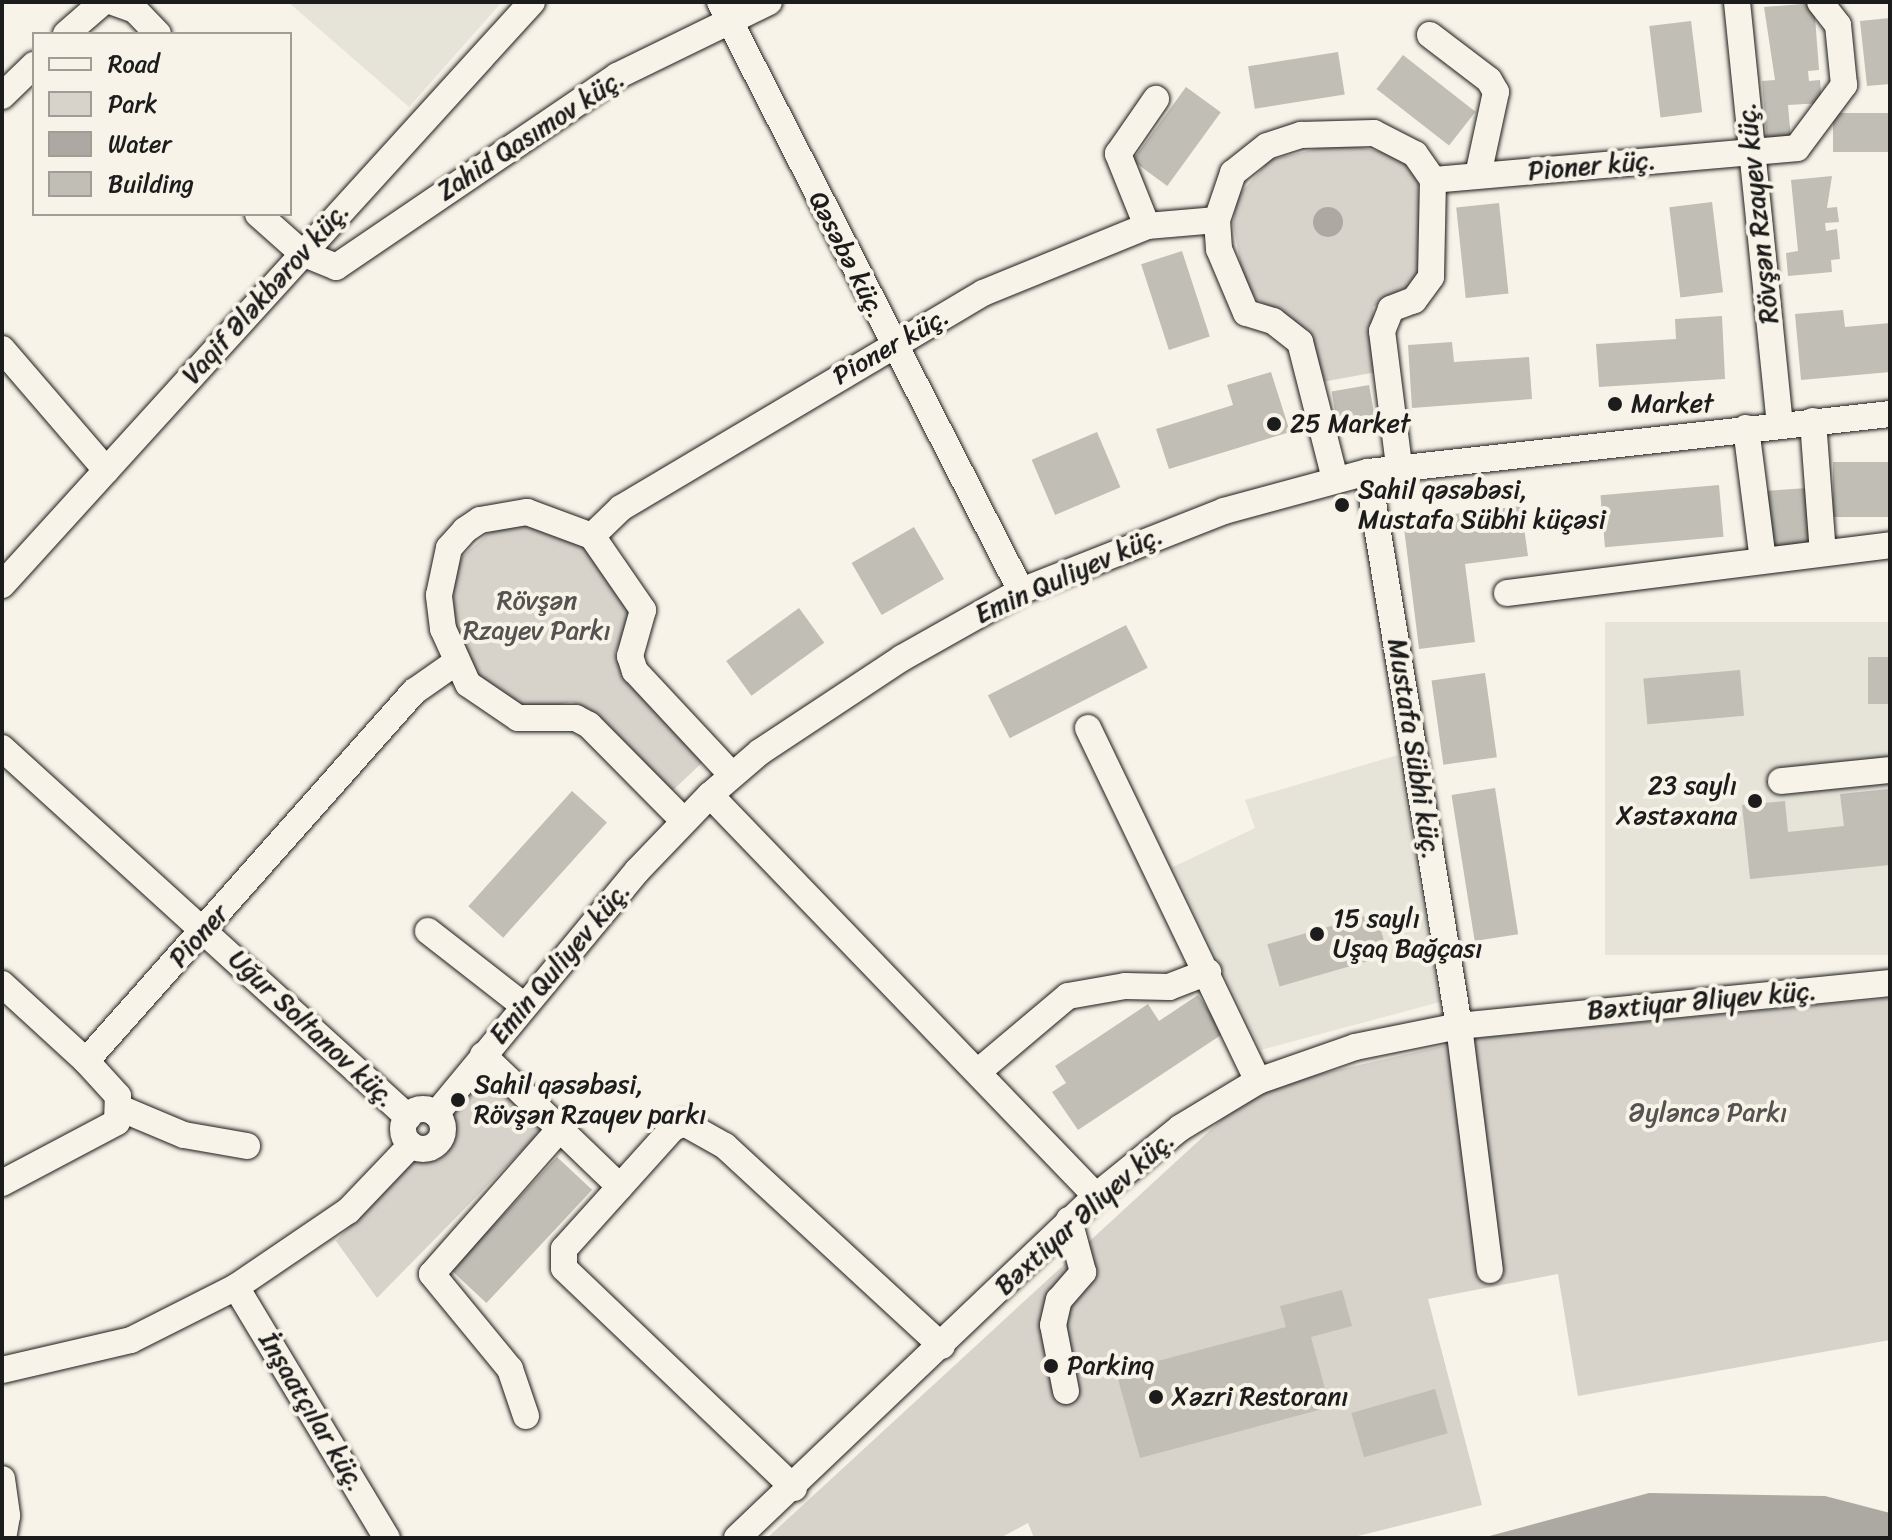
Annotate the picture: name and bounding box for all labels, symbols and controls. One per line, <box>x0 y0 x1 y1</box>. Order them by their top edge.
legend <box>32 32 292 216</box>
text: Road <box>108 43 159 85</box>
street label: Zahid Qasımov küç. <box>431 63 631 207</box>
text: Park <box>108 83 157 125</box>
street label: Rövşən Rzayev küç. <box>1731 101 1785 325</box>
text: Water <box>108 123 171 165</box>
street label: Pioner küç. <box>1527 145 1657 187</box>
text: Building <box>108 163 194 205</box>
street label: Qəsəbə küç. <box>802 186 892 324</box>
street label: Vaqif Ələkbərov küç. <box>176 196 356 390</box>
street label: Pioner küç. <box>827 300 955 392</box>
place label: Market <box>1631 388 1714 420</box>
marker: Market <box>1606 395 1624 413</box>
place label: 25 Market <box>1290 408 1410 440</box>
marker: 25 Market <box>1265 415 1283 433</box>
place label: Sahil qəsəbəsi, Mustafa Sübhi küçəsi <box>1358 474 1606 536</box>
marker: Sahil qəsəbəsi, Mustafa Sübhi küçəsi <box>1333 496 1351 514</box>
street label: Emin Quliyev küç. <box>971 520 1167 630</box>
park label: Rövşən Rzayev Parkı <box>463 585 611 646</box>
street label: Mustafa Sübhi küç. <box>1381 636 1447 862</box>
place label: 23 saylı Xəstəxana <box>1616 770 1737 832</box>
marker: 23 saylı Xəstəxana <box>1744 790 1766 812</box>
street label: Emin Quliyev küç. <box>483 876 637 1050</box>
street label: Pioner <box>163 898 235 974</box>
place label: 15 saylı Uşaq Bağçası <box>1333 903 1482 964</box>
marker: 15 saylı Uşaq Bağçası <box>1308 925 1326 943</box>
street label: Uğur Soltanov küç. <box>222 943 402 1115</box>
street label: Bəxtiyar Əliyev küç. <box>1586 975 1818 1027</box>
place label: Sahil qəsəbəsi, Rövşən Rzayev parkı <box>474 1069 706 1130</box>
marker: Sahil qəsəbəsi, Rövşən Rzayev parkı <box>449 1091 467 1109</box>
park label: Əyləncə Parkı <box>1629 1097 1787 1129</box>
street label: Bəxtiyar Əliyev küç. <box>989 1124 1181 1302</box>
street label: İnşaatçılar küç. <box>252 1327 372 1497</box>
place label: Parkinq <box>1067 1350 1154 1382</box>
marker: Parkinq <box>1042 1357 1060 1375</box>
place label: Xəzri Restoranı <box>1172 1381 1350 1413</box>
marker: Xəzri Restoranı <box>1147 1388 1165 1406</box>

